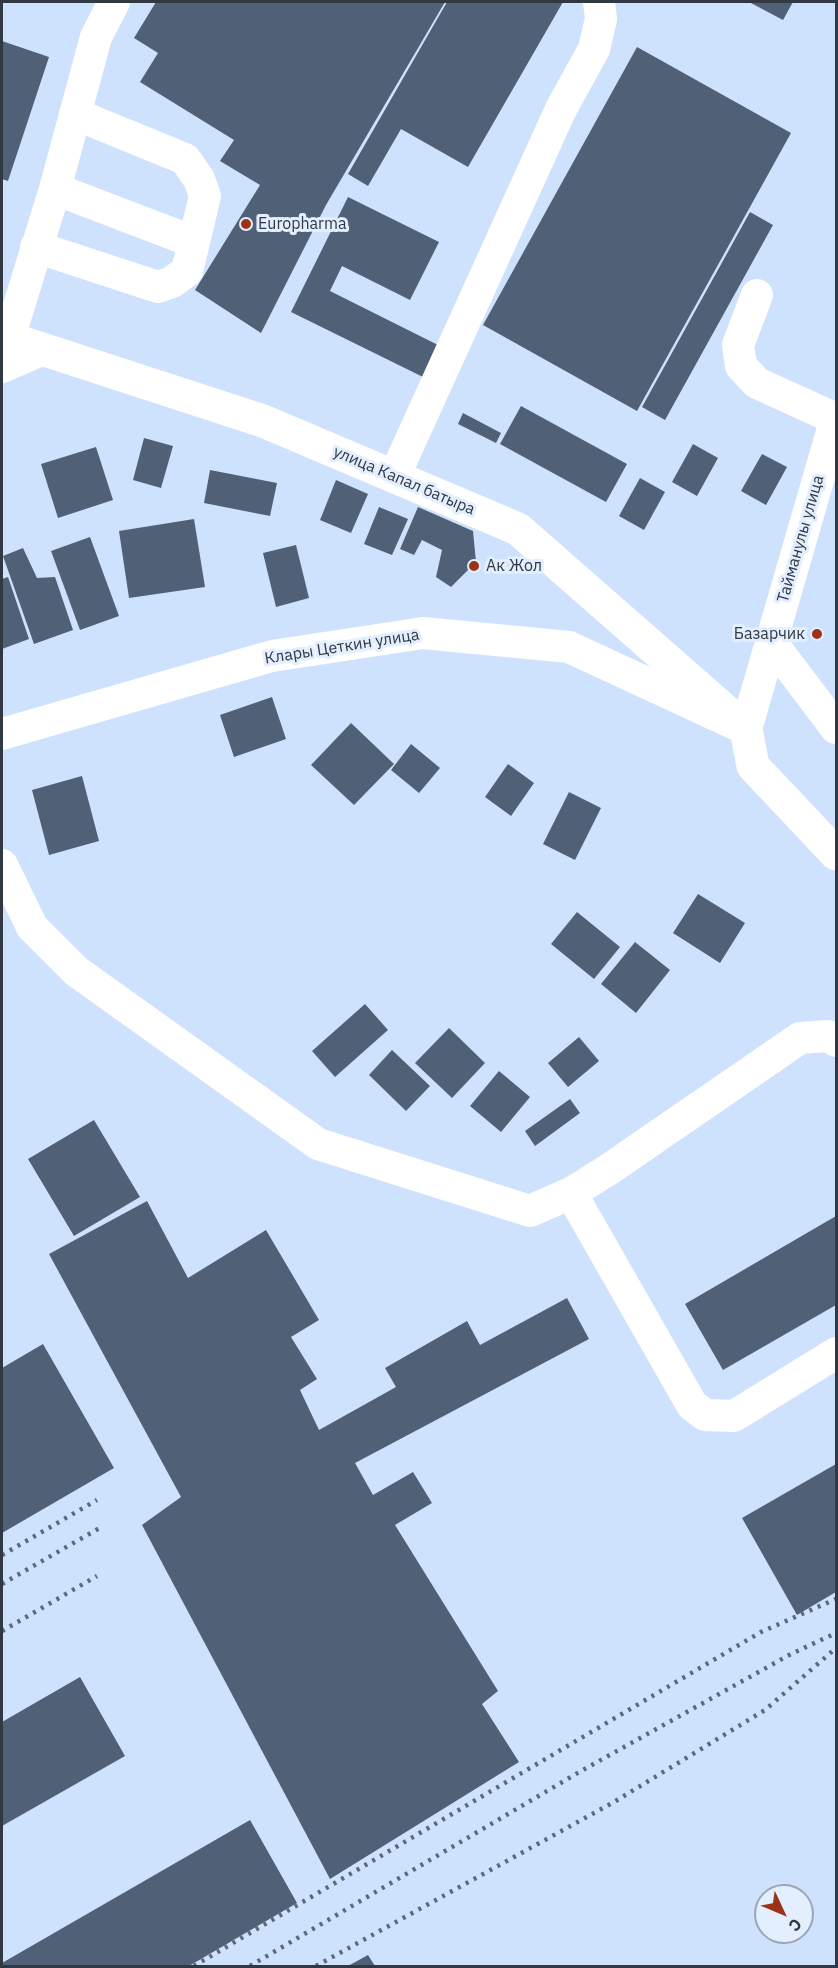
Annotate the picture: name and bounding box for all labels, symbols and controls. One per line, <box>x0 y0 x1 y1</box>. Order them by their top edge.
place label: Europharma <box>258 214 346 234</box>
marker: Europharma <box>239 217 253 231</box>
street label: улица Капал батыра <box>330 442 478 520</box>
street label: Тайманулы улица <box>774 473 828 605</box>
place label: Ак Жол <box>486 556 542 576</box>
marker: Ак Жол <box>467 559 481 573</box>
place label: Базарчик <box>734 624 805 644</box>
street label: Клары Цеткин улица <box>263 625 421 669</box>
marker: Базарчик <box>810 627 824 641</box>
north arrow <box>754 1884 814 1944</box>
text: С <box>785 1914 806 1936</box>

